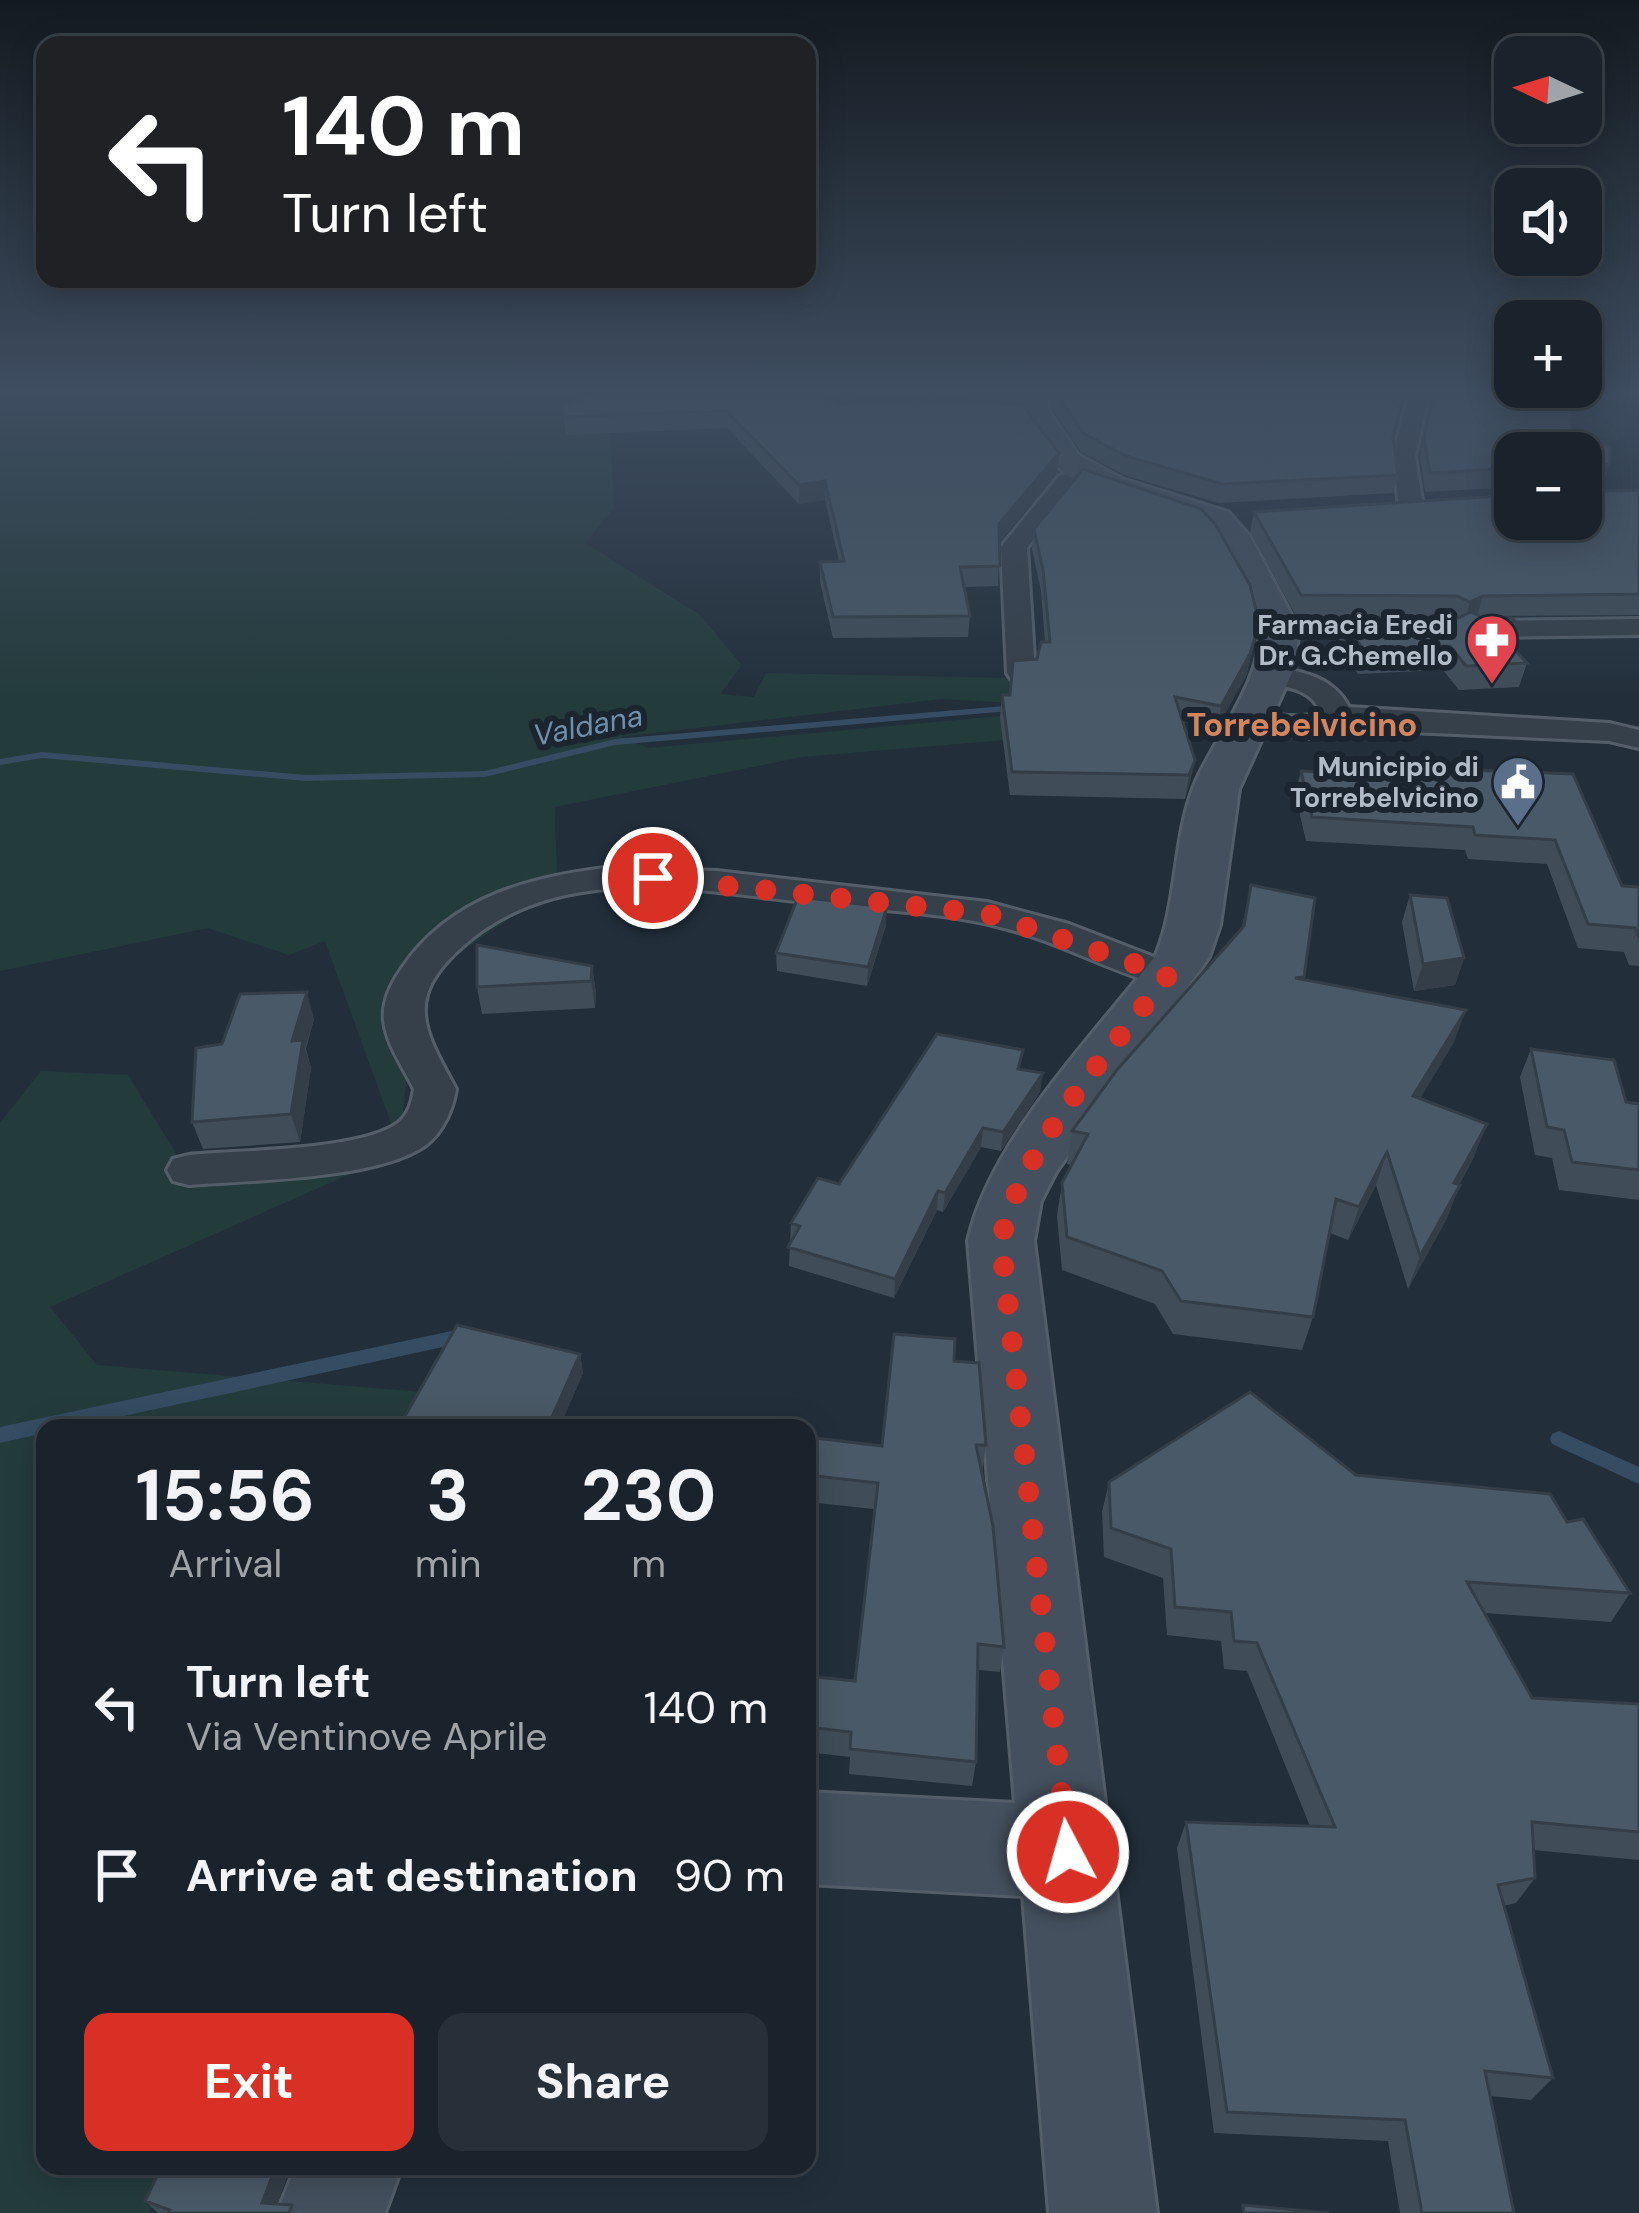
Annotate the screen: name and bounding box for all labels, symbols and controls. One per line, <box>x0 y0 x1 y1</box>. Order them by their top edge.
north arrow <box>1494 36 1602 144</box>
map controls <box>1494 36 1602 540</box>
text: 140 m <box>282 72 525 181</box>
icon: left <box>84 84 240 240</box>
button: sound <box>1494 168 1602 276</box>
text: Turn left <box>282 178 488 249</box>
button: + <box>1494 300 1602 408</box>
button: − <box>1494 432 1602 540</box>
place label: Farmacia Eredi Dr. G.Chemello <box>1257 607 1453 673</box>
pharmacy icon: Farmacia Eredi Dr. G.Chemello <box>1464 612 1520 686</box>
water label: Valdana <box>530 695 646 755</box>
district label: Torrebelvicino <box>1186 703 1418 746</box>
place label: Municipio di Torrebelvicino <box>1290 749 1479 815</box>
public building icon: Municipio di Torrebelvicino <box>1490 754 1546 828</box>
pin <box>602 827 704 929</box>
icon: arrive <box>620 845 686 911</box>
text: 15:56 <box>136 1449 315 1542</box>
text: 3 <box>426 1449 470 1542</box>
text: 230 <box>581 1449 716 1542</box>
text: Arrival <box>169 1538 282 1589</box>
text: min <box>415 1538 481 1589</box>
text: m <box>631 1538 666 1589</box>
text: Turn left <box>186 1652 370 1711</box>
icon: left <box>84 1674 150 1740</box>
text: 140 m <box>644 1678 768 1737</box>
text: Via Ventinove Aprile <box>186 1711 547 1762</box>
position arrow <box>1005 1789 1131 1915</box>
icon: arrive <box>84 1842 150 1908</box>
text: Arrive at destination <box>186 1846 638 1905</box>
text: 90 m <box>674 1846 785 1905</box>
button: Exit <box>84 2013 414 2151</box>
button: Share <box>438 2013 768 2151</box>

